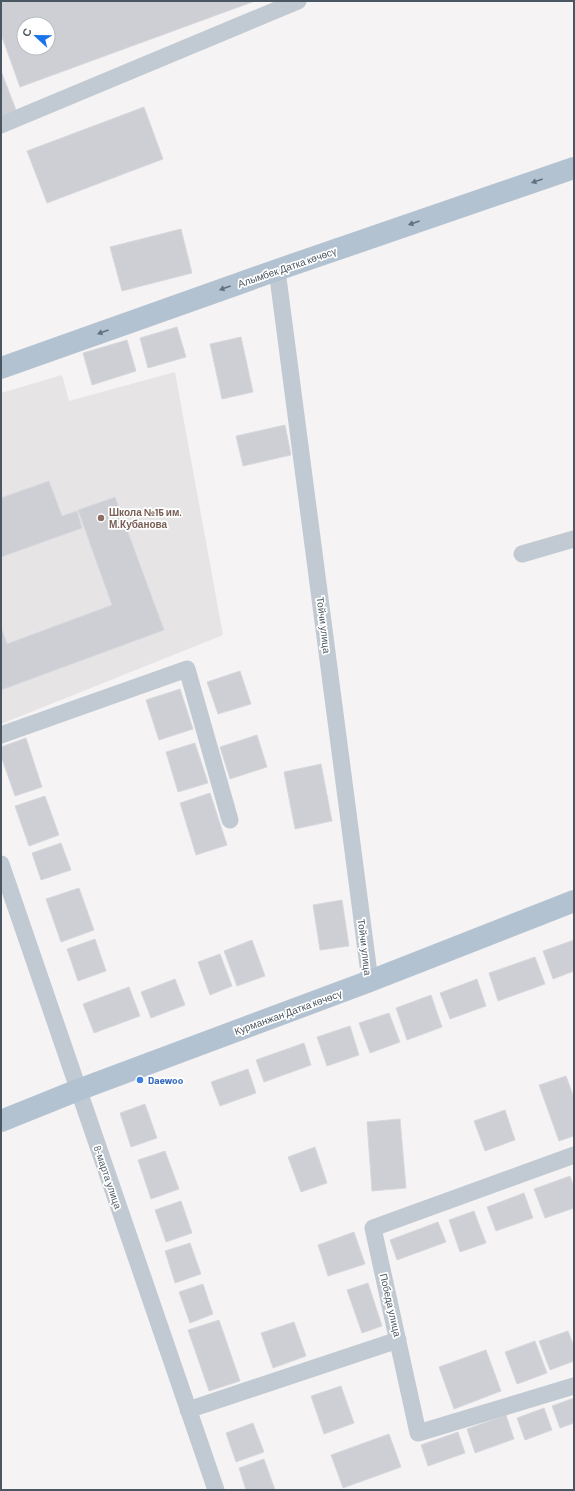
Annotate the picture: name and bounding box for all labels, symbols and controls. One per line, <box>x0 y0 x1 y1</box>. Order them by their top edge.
north arrow <box>16 16 56 56</box>
text: С <box>19 26 34 38</box>
one-way arrow <box>531 178 543 184</box>
one-way arrow <box>408 220 420 226</box>
street label: Алымбек Датка көчөсү <box>236 244 338 290</box>
one-way arrow <box>219 286 231 292</box>
one-way arrow <box>96 329 108 335</box>
place label: Школа №15 им. М.Кубанова <box>109 506 182 530</box>
marker: Школа №15 им. М.Кубанова <box>96 513 106 523</box>
street label: Тойчи улица <box>315 596 333 654</box>
street label: Тойчи улица <box>356 918 374 976</box>
street label: Курманжан Датка көчөсү <box>233 987 343 1037</box>
place label: Daewoo <box>148 1074 184 1086</box>
marker: Daewoo <box>135 1075 145 1085</box>
street label: 8-марта улица <box>92 1144 125 1211</box>
street label: Победа улица <box>378 1272 404 1338</box>

